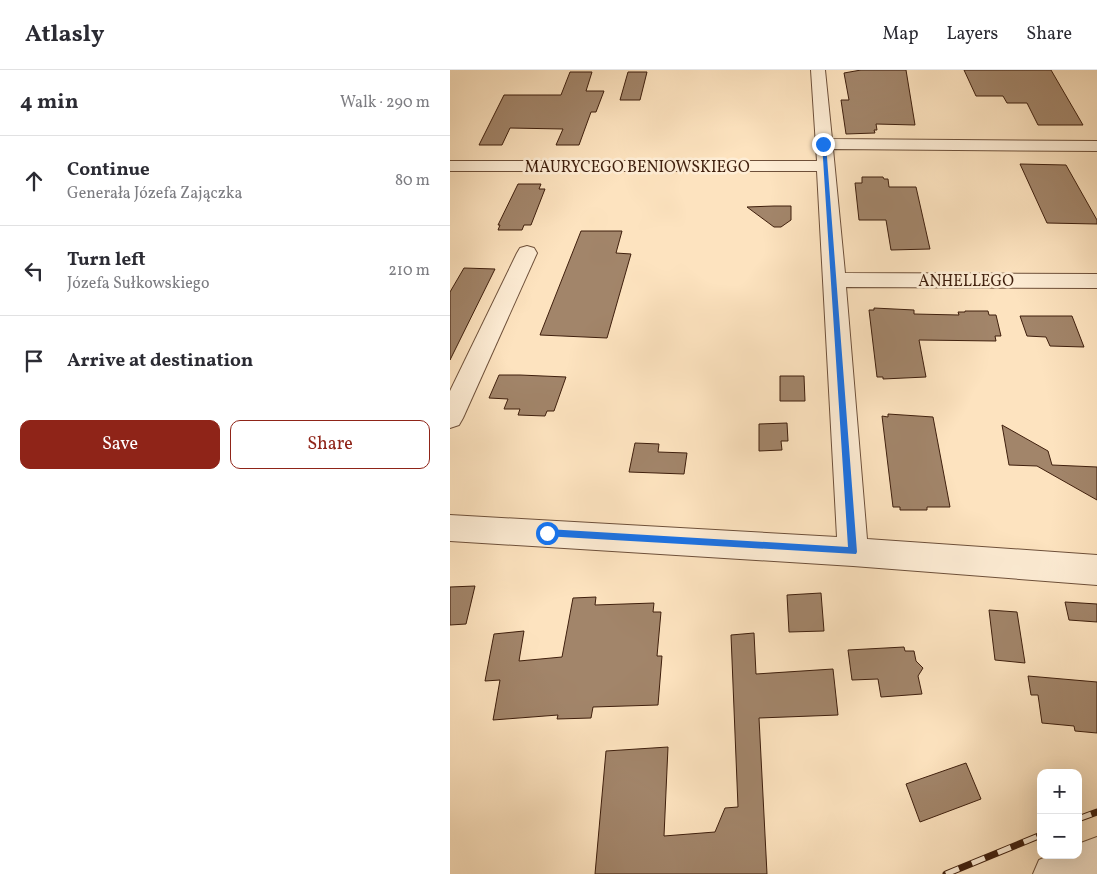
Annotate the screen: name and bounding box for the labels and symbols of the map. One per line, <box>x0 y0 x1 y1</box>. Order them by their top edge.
route end <box>812 133 835 156</box>
street label: MAURYCEGO BENIOWSKIEGO <box>524 157 750 179</box>
street label: ANHELLEGO <box>918 271 1014 293</box>
route start <box>536 522 559 545</box>

